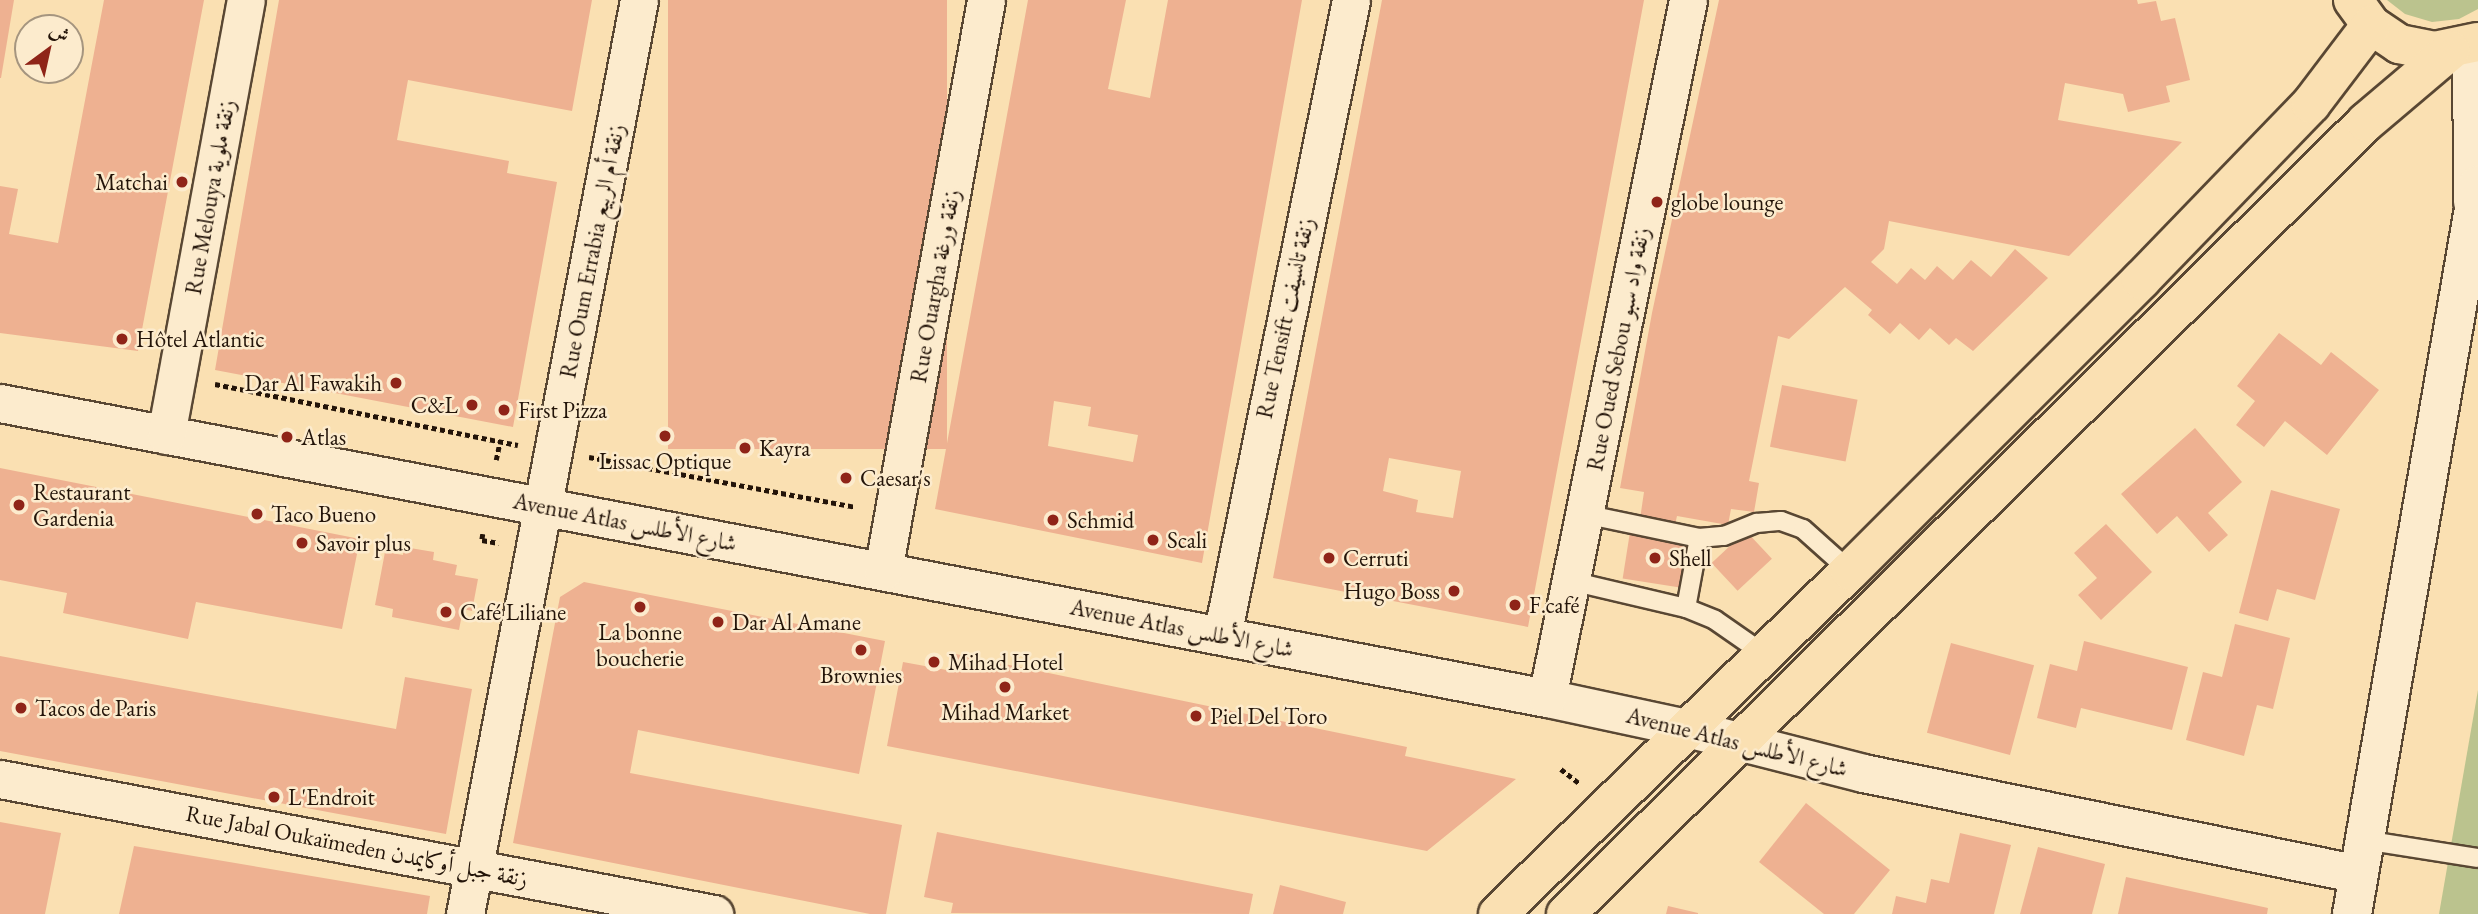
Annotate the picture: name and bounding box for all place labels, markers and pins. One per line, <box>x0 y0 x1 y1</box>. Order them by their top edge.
place label: Matchai <box>95 168 168 196</box>
marker: Matchai <box>174 174 190 190</box>
place label: globe lounge <box>1671 188 1783 216</box>
marker: globe lounge <box>1649 194 1665 210</box>
place label: Hôtel Atlantic <box>136 325 265 353</box>
marker: Hôtel Atlantic <box>114 331 130 347</box>
place label: Dar Al Fawakih <box>245 369 382 397</box>
marker: Dar Al Fawakih <box>388 375 404 391</box>
place label: C&L <box>411 391 458 419</box>
place label: First Pizza <box>518 396 607 424</box>
marker: C&L <box>464 397 480 413</box>
marker: First Pizza <box>496 402 512 418</box>
place label: Atlas <box>301 423 346 451</box>
marker: Lissac Optique <box>657 428 673 444</box>
marker: Atlas <box>279 429 295 445</box>
place label: Kayra <box>759 434 811 462</box>
marker: Kayra <box>737 440 753 456</box>
place label: Lissac Optique <box>599 447 731 475</box>
place label: Caesar's <box>860 464 931 492</box>
marker: Caesar's <box>838 470 854 486</box>
place label: Restaurant Gardenia <box>33 478 131 532</box>
marker: Restaurant Gardenia <box>11 497 27 513</box>
place label: Taco Bueno <box>271 500 376 528</box>
marker: Taco Bueno <box>249 506 265 522</box>
place label: Schmid <box>1067 506 1134 534</box>
marker: Schmid <box>1045 512 1061 528</box>
place label: Scali <box>1167 526 1207 554</box>
place label: Savoir plus <box>316 529 411 557</box>
marker: Scali <box>1145 532 1161 548</box>
marker: Savoir plus <box>294 535 310 551</box>
place label: Cerruti <box>1343 544 1409 572</box>
place label: Shell <box>1669 544 1712 572</box>
marker: Cerruti <box>1321 550 1337 566</box>
marker: Shell <box>1647 550 1663 566</box>
place label: Hugo Boss <box>1344 577 1440 605</box>
marker: Hugo Boss <box>1446 583 1462 599</box>
place label: F.café <box>1529 591 1579 619</box>
marker: F.café <box>1507 597 1523 613</box>
place label: Café Liliane <box>460 598 566 626</box>
marker: La bonne boucherie <box>632 599 648 615</box>
marker: Café Liliane <box>438 604 454 620</box>
place label: Dar Al Amane <box>732 608 861 636</box>
marker: Dar Al Amane <box>710 614 726 630</box>
place label: La bonne boucherie <box>596 618 684 672</box>
marker: Brownies <box>853 642 869 658</box>
place label: Mihad Hotel <box>948 648 1063 676</box>
marker: Mihad Hotel <box>926 654 942 670</box>
place label: Brownies <box>820 661 902 689</box>
marker: Mihad Market <box>997 679 1013 695</box>
place label: Tacos de Paris <box>35 694 156 722</box>
place label: Mihad Market <box>941 698 1069 726</box>
marker: Tacos de Paris <box>13 700 29 716</box>
place label: Piel Del Toro <box>1210 702 1327 730</box>
marker: Piel Del Toro <box>1188 708 1204 724</box>
place label: L'Endroit <box>288 783 375 811</box>
marker: L'Endroit <box>266 789 282 805</box>

